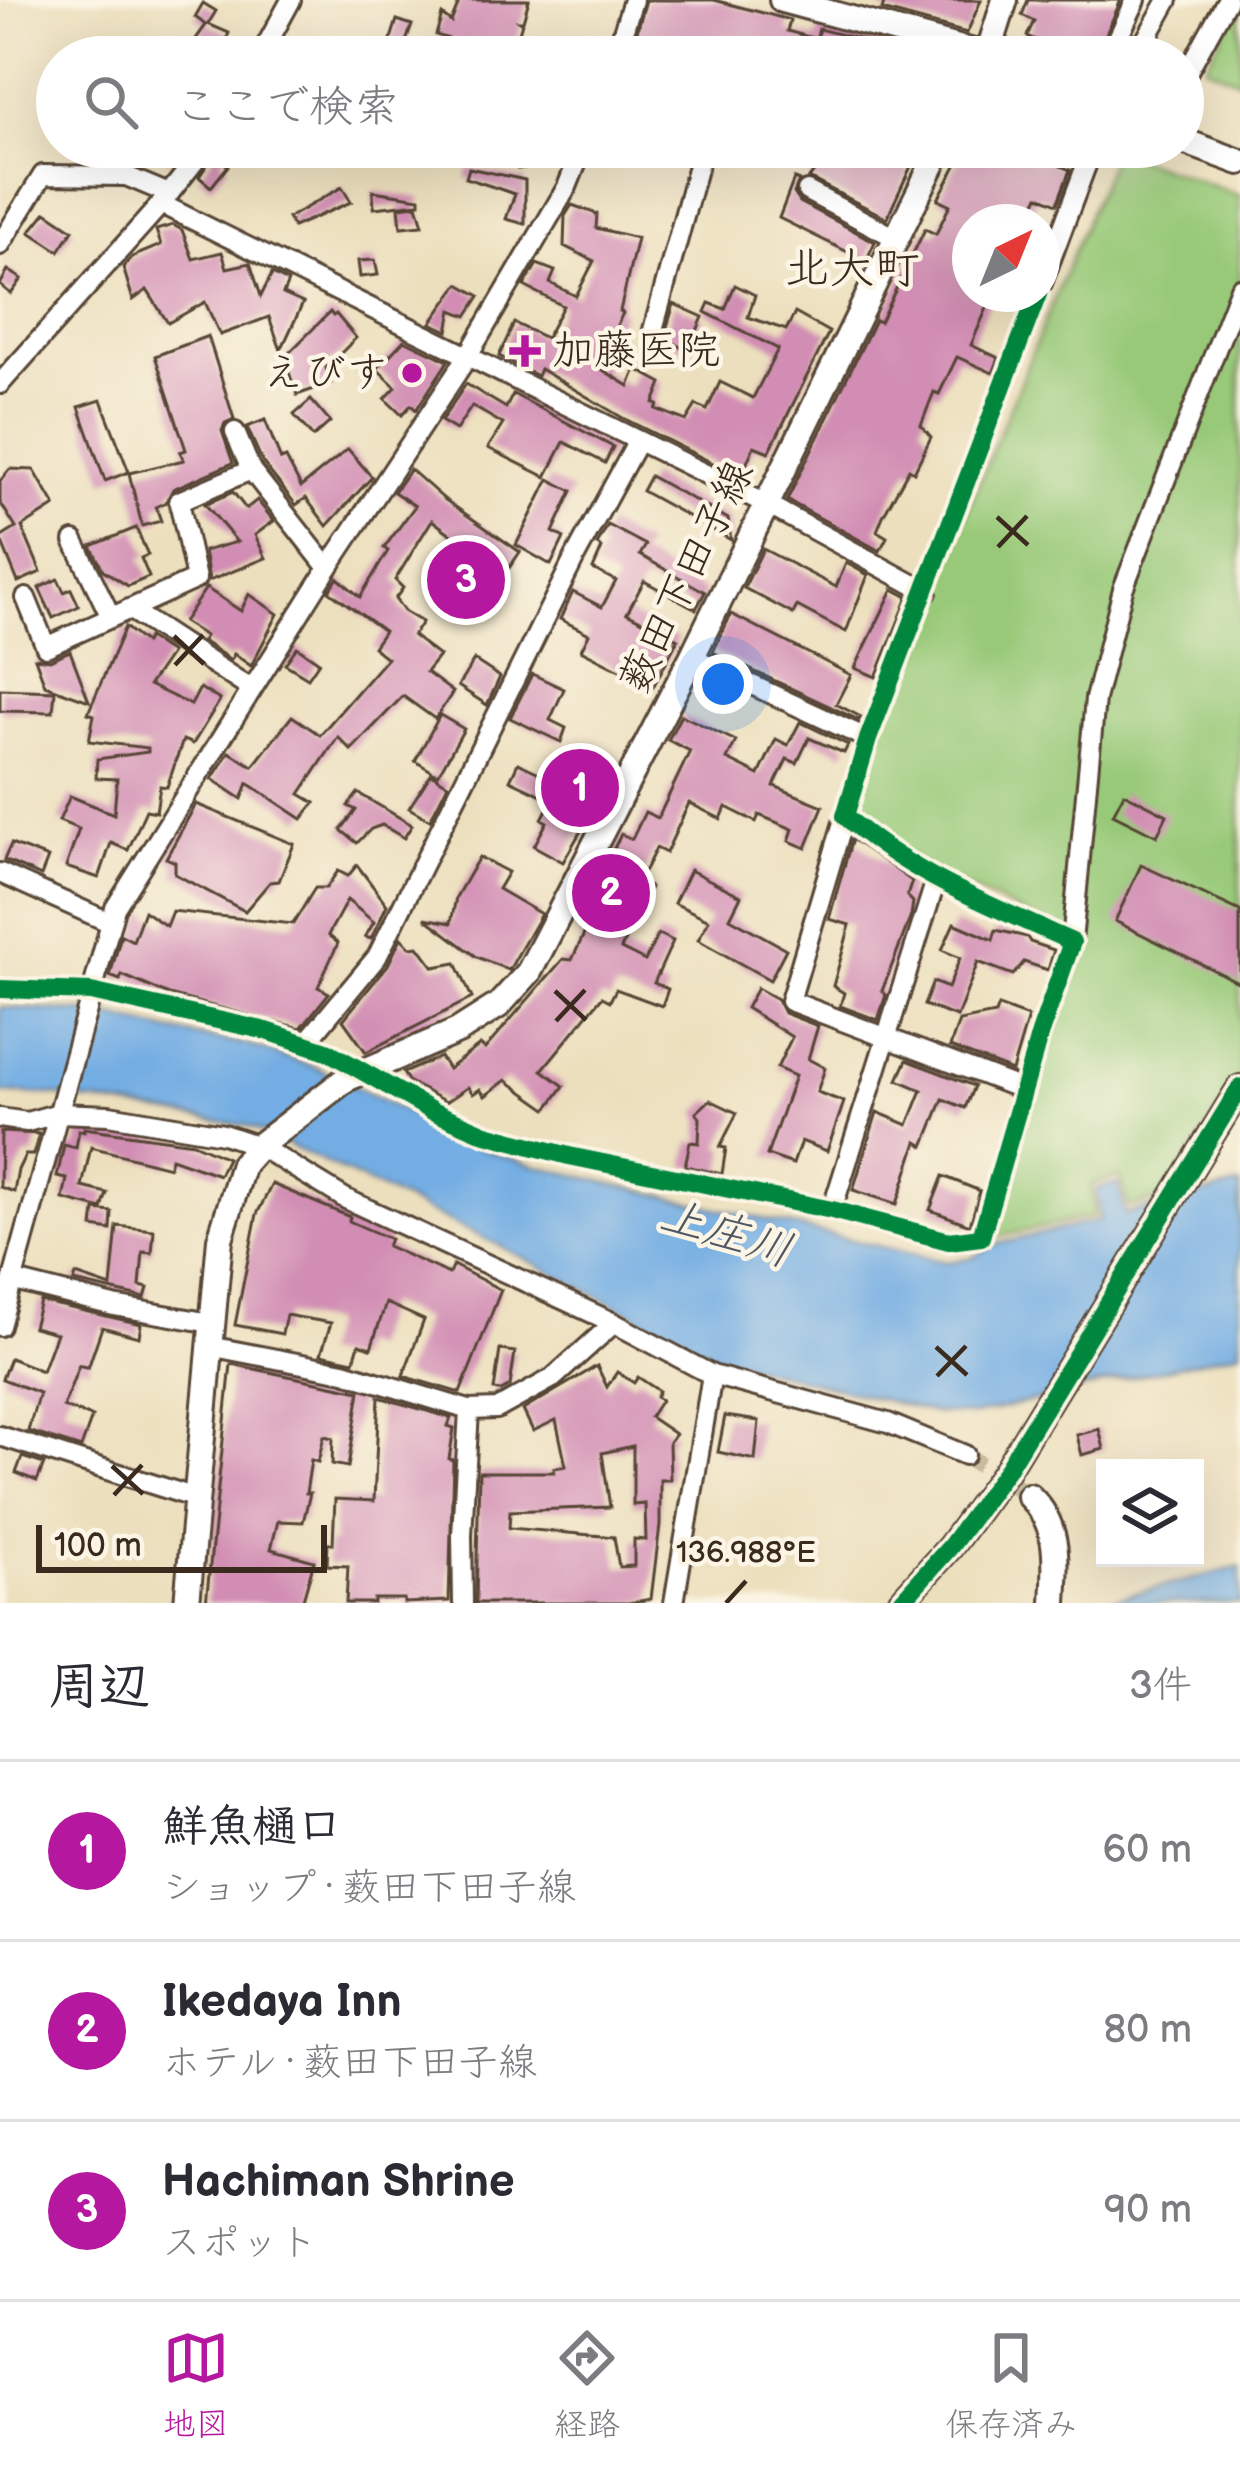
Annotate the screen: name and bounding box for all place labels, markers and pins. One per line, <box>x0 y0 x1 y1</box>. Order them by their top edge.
place label: 加藤医院 <box>552 326 720 377</box>
marker: 加藤医院 <box>509 335 541 367</box>
place label: えびす <box>263 348 388 399</box>
marker: えびす <box>399 360 425 386</box>
pin: 3 <box>427 535 505 625</box>
pin: 1 <box>541 743 619 833</box>
pin: 2 <box>572 848 650 938</box>

